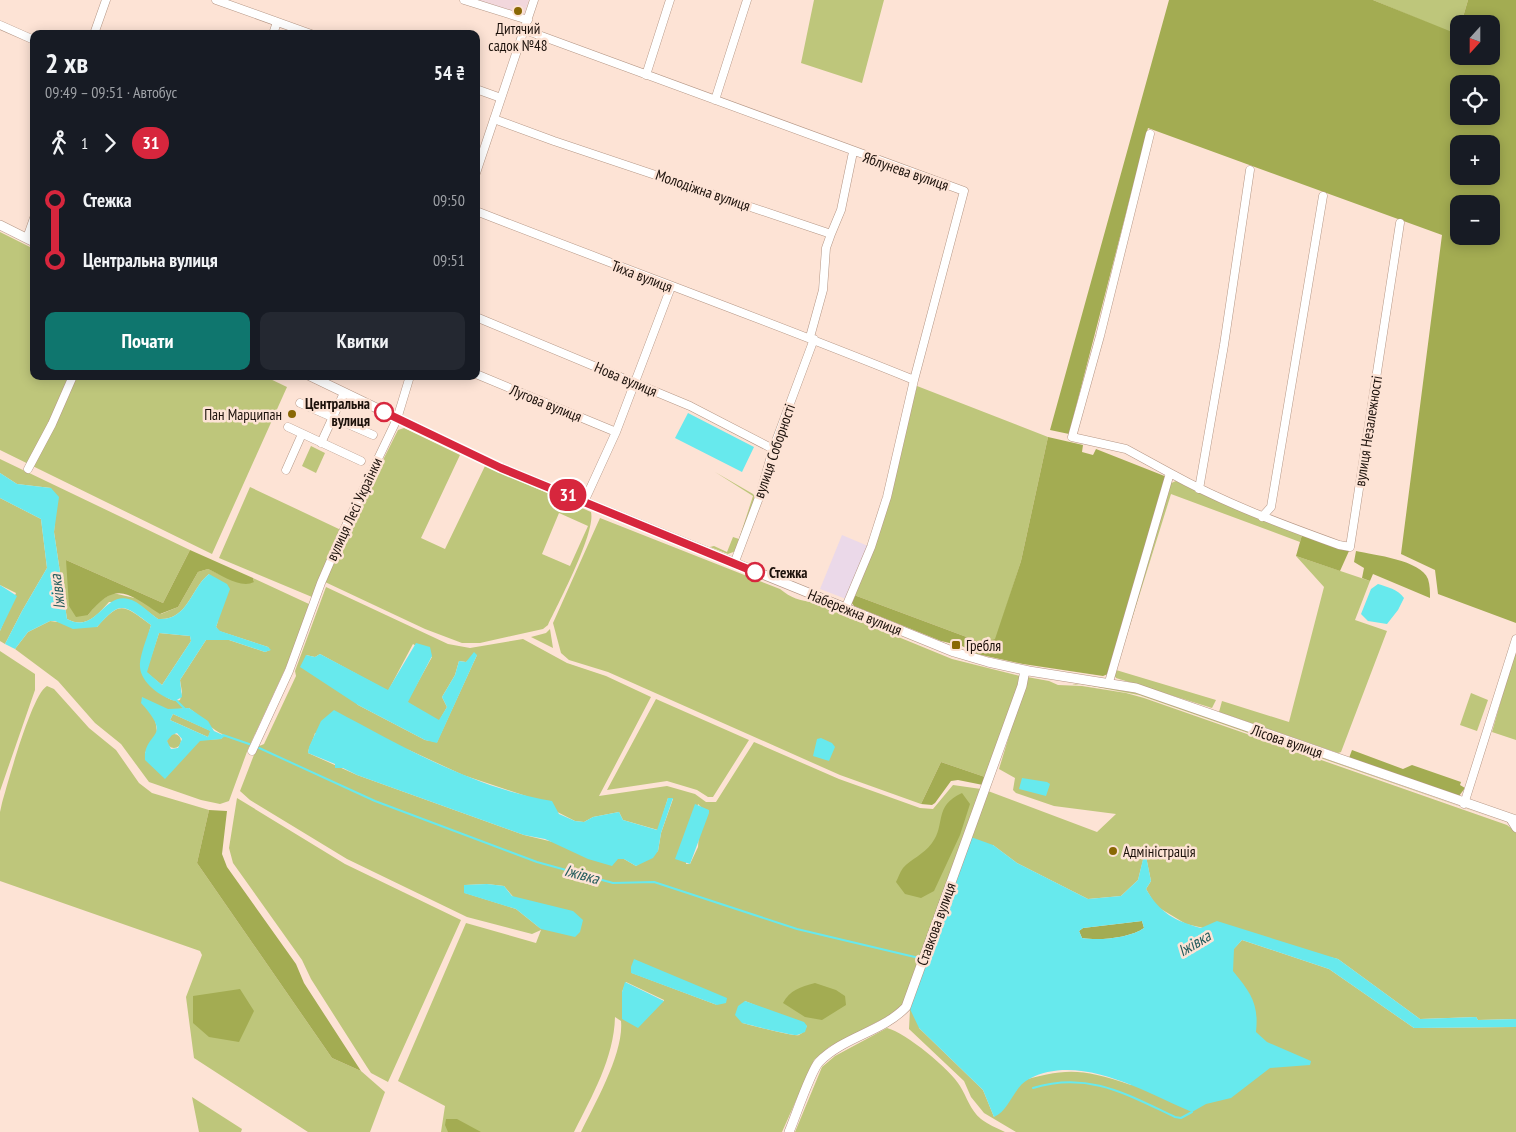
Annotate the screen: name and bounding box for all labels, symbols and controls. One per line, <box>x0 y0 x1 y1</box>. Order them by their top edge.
marker: Дитячий садок №48 <box>512 5 524 17</box>
north arrow <box>1450 15 1500 65</box>
map controls <box>1450 15 1500 245</box>
place label: Дитячий садок №48 <box>488 19 548 55</box>
text: 2 хв <box>45 44 88 81</box>
text: 54 ₴ <box>434 61 465 85</box>
button: locate <box>1450 75 1500 125</box>
text: 09:49 – 09:51 · Автобус <box>45 82 177 102</box>
icon: walk <box>45 129 73 157</box>
icon: forward <box>96 129 124 157</box>
text: 31 <box>142 131 159 154</box>
text: 1 <box>81 133 88 153</box>
button: + <box>1450 135 1500 185</box>
street label: Яблунева вулиця <box>861 147 952 195</box>
street label: Молодіжна вулиця <box>653 165 753 215</box>
text: Стежка <box>83 188 132 212</box>
text: 09:50 <box>433 190 465 210</box>
button: − <box>1450 195 1500 245</box>
text: Центральна вулиця <box>83 248 218 272</box>
text: 09:51 <box>433 250 465 270</box>
street label: Тиха вулиця <box>609 256 675 296</box>
button: Почати <box>45 312 250 370</box>
button: Квитки <box>260 312 465 370</box>
street label: Нова вулиця <box>592 357 660 401</box>
street label: вулиця Незалежності <box>1350 374 1386 488</box>
street label: Лугова вулиця <box>506 380 585 426</box>
place label: Центральна вулиця <box>305 394 370 430</box>
street label: вулиця Соборності <box>749 401 799 501</box>
marker: Центральна вулиця <box>374 402 394 422</box>
place label: Пан Марципан <box>204 405 282 424</box>
marker: Пан Марципан <box>286 408 298 420</box>
street label: вулиця Лесі Українки <box>322 454 386 564</box>
line badge: 31 <box>546 479 590 511</box>
text: 31 <box>559 483 577 506</box>
marker: Стежка <box>745 562 765 582</box>
place label: Стежка <box>769 563 807 582</box>
water label: Іжівка <box>45 572 69 611</box>
street label: Набережна вулиця <box>805 585 905 640</box>
place label: Гребля <box>966 636 1001 655</box>
marker: Гребля <box>950 639 962 651</box>
street label: Лісова вулиця <box>1248 720 1325 762</box>
place label: Адміністрація <box>1123 842 1196 861</box>
marker: Адміністрація <box>1107 845 1119 857</box>
water label: Іжівка <box>563 860 603 889</box>
street label: Ставкова вулиця <box>912 880 960 968</box>
water label: Іжівка <box>1174 925 1215 961</box>

